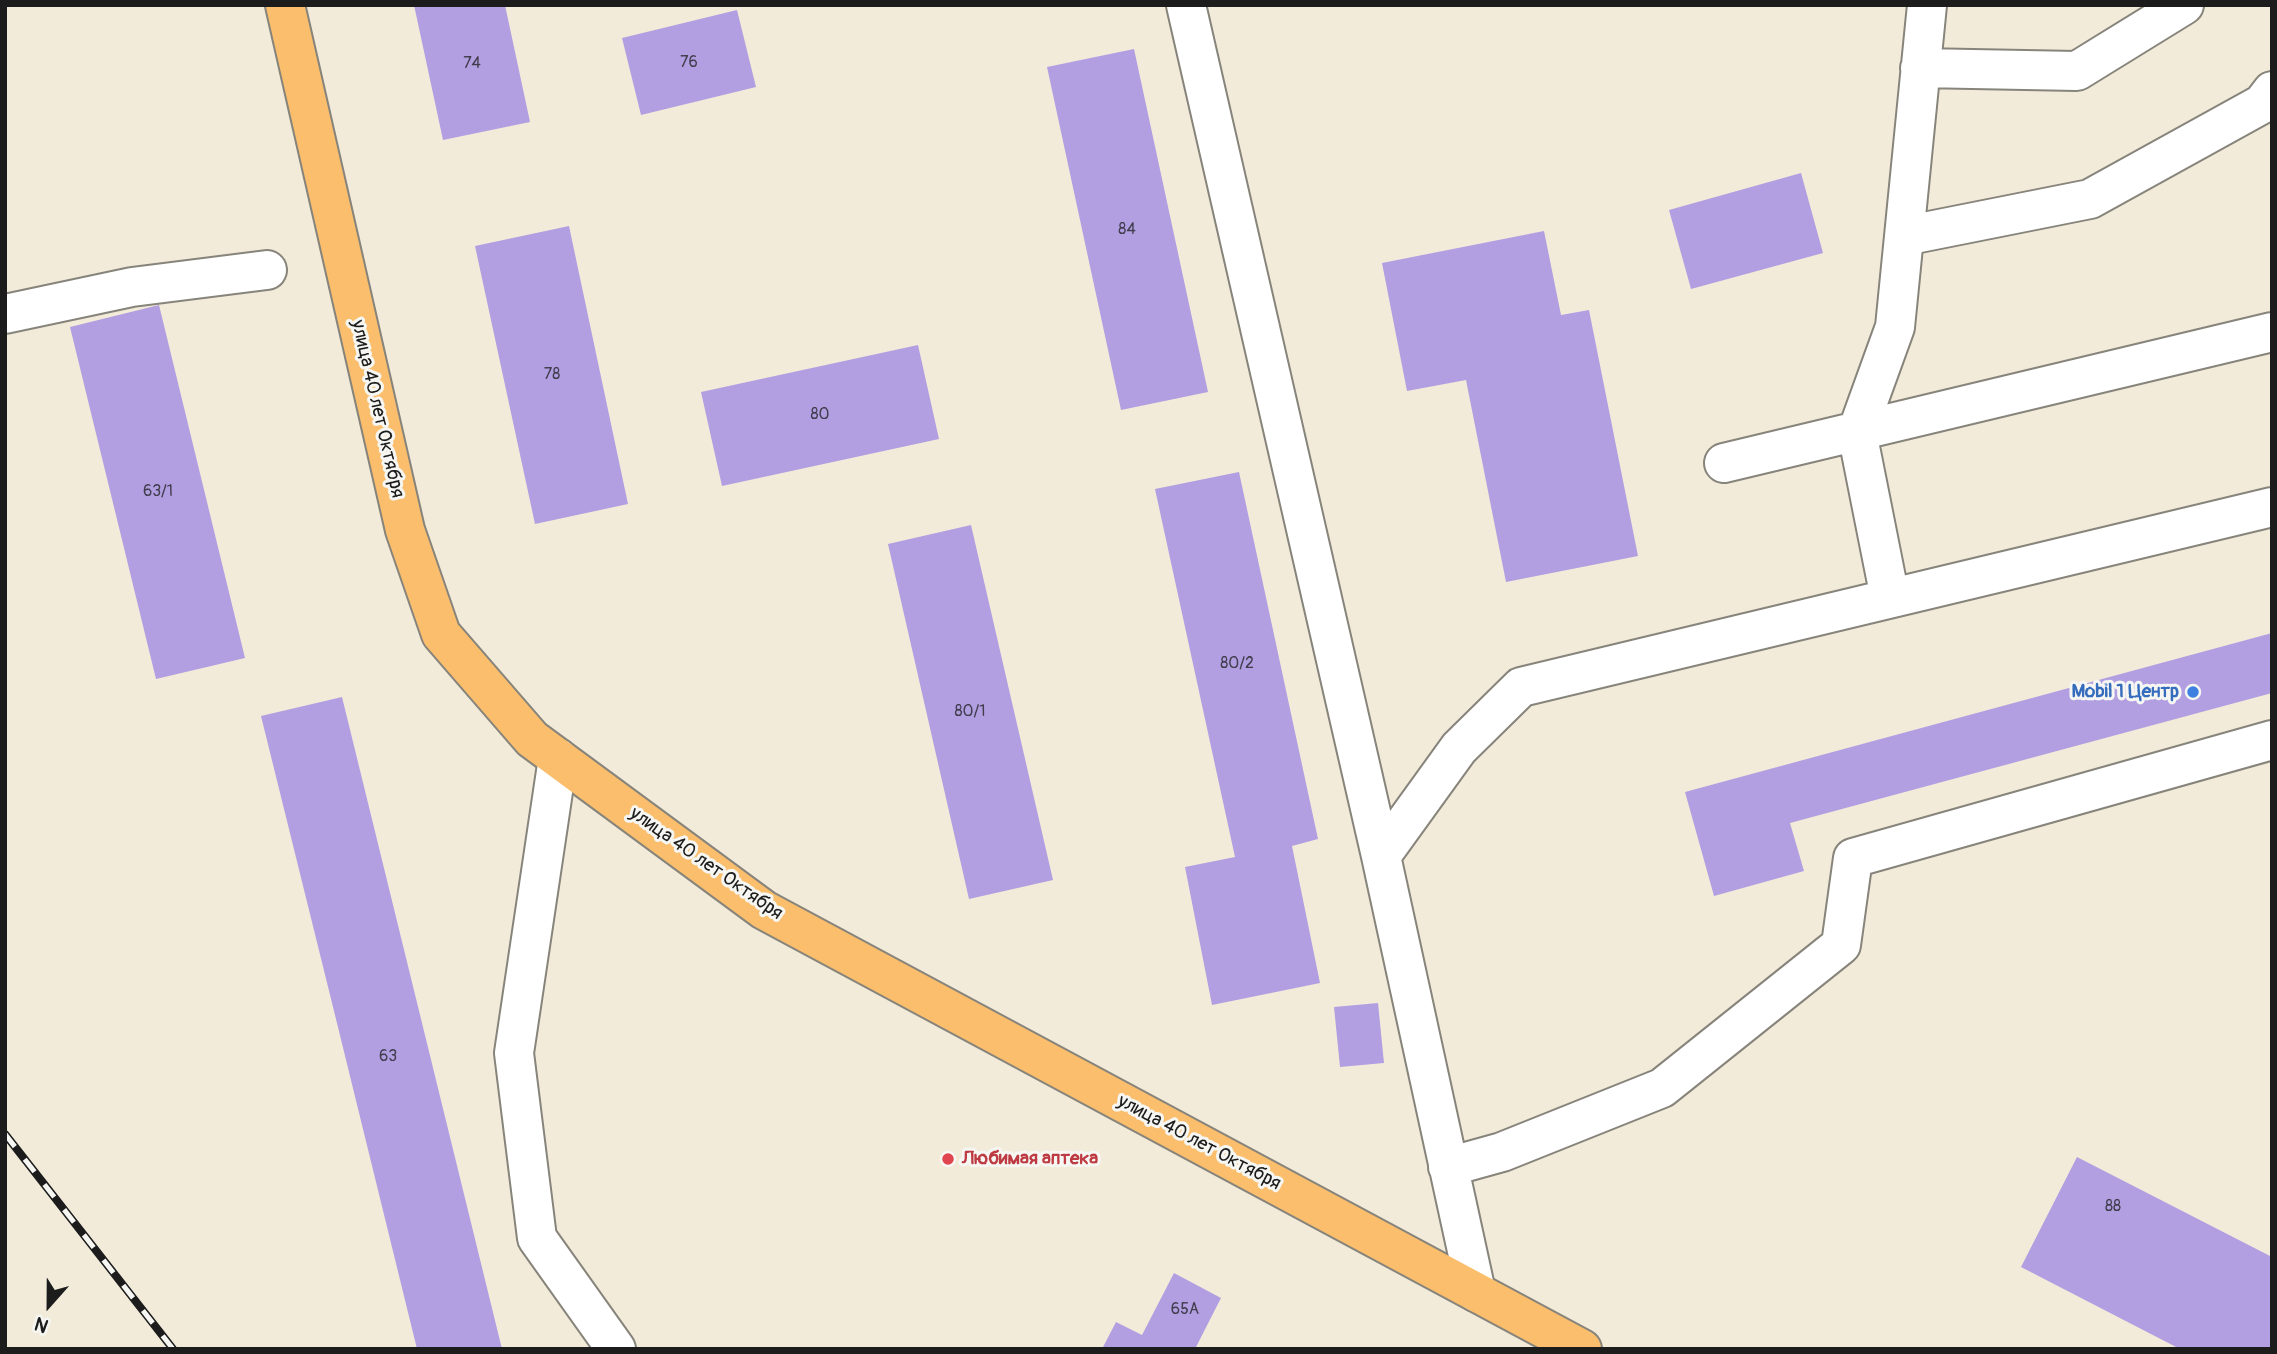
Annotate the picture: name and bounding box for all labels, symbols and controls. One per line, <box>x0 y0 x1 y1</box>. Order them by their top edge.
house number: 76 <box>680 53 698 73</box>
house number: 74 <box>463 54 481 74</box>
house number: 84 <box>1118 220 1136 240</box>
street label: улица 40 лет Октября <box>345 318 409 500</box>
house number: 78 <box>544 365 560 385</box>
house number: 80 <box>811 405 829 425</box>
house number: 63/1 <box>143 482 173 502</box>
house number: 80/2 <box>1220 654 1254 674</box>
place label: Mobil 1 Центр <box>2071 681 2179 703</box>
marker: Mobil 1 Центр <box>2185 684 2201 700</box>
house number: 80/1 <box>955 702 985 722</box>
street label: улица 40 лет Октября <box>625 803 787 925</box>
house number: 63 <box>379 1047 397 1067</box>
street label: улица 40 лет Октября <box>1113 1090 1285 1196</box>
place label: Любимая аптека <box>962 1148 1098 1170</box>
marker: Любимая аптека <box>940 1151 956 1167</box>
house number: 88 <box>2105 1197 2121 1217</box>
north arrow <box>14 1270 84 1340</box>
house number: 65А <box>1171 1300 1199 1320</box>
text: N <box>31 1311 52 1338</box>

